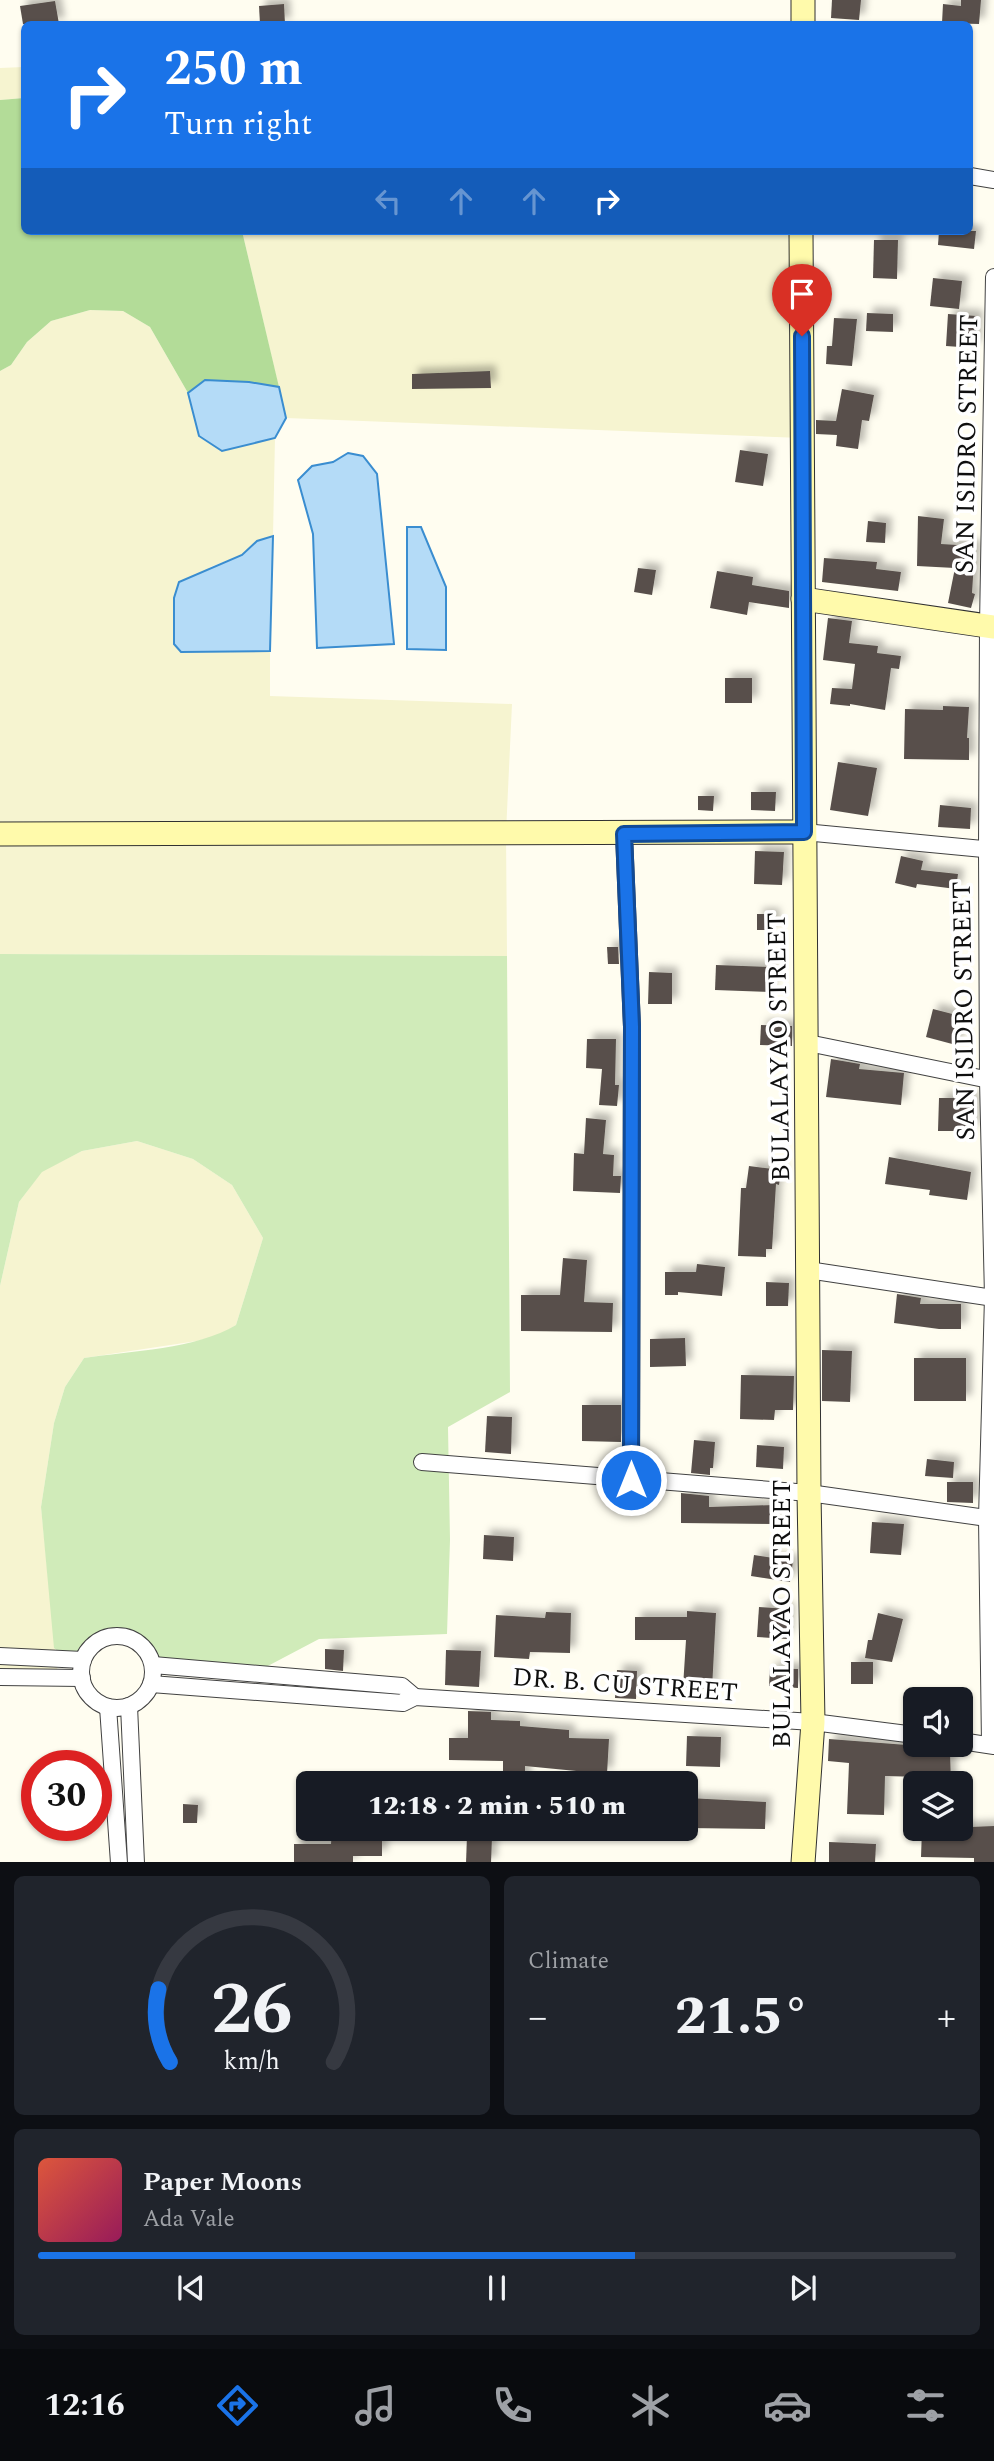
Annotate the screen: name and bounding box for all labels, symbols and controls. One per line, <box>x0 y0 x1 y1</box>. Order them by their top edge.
text: 250 m <box>164 32 303 107</box>
icon: right <box>49 49 140 140</box>
text: Turn right <box>164 100 312 149</box>
icon: left <box>369 182 407 220</box>
icon: ahead <box>442 182 480 220</box>
icon: ahead <box>515 182 553 220</box>
icon: right <box>588 182 626 220</box>
pin <box>772 264 832 336</box>
icon: arrive <box>783 275 821 313</box>
street label: SAN ISIDRO STREET <box>945 314 989 574</box>
street label: SAN ISIDRO STREET <box>942 881 986 1141</box>
street label: BULALAYAO STREET <box>757 912 801 1182</box>
position arrow <box>594 1443 668 1517</box>
street label: BULALAYAO STREET <box>762 1479 802 1749</box>
street label: DR. B. CU STREET <box>511 1657 739 1713</box>
map controls <box>903 1687 973 1841</box>
button: sound <box>903 1687 973 1757</box>
speed limit sign: 30 <box>21 1750 112 1841</box>
button: layers <box>903 1771 973 1841</box>
text: 12:18 · 2 min · 510 m <box>368 1786 626 1826</box>
text: Climate <box>528 1944 609 1979</box>
text: 26 <box>211 1955 293 2066</box>
text: 21.5° <box>675 1978 809 2057</box>
text: − <box>528 1989 547 2047</box>
text: + <box>937 1989 956 2047</box>
text: km/h <box>224 2042 280 2080</box>
text: Paper Moons <box>143 2162 302 2202</box>
text: Ada Vale <box>143 2202 235 2237</box>
icon: previous <box>172 2269 210 2307</box>
icon: pause <box>478 2269 516 2307</box>
icon: next <box>784 2269 822 2307</box>
text: 12:16 <box>44 2381 125 2430</box>
icon: directions <box>213 2381 262 2430</box>
icon: music <box>351 2381 400 2430</box>
icon: phone <box>488 2381 537 2430</box>
icon: climate <box>626 2381 675 2430</box>
icon: car <box>763 2381 812 2430</box>
icon: filters <box>901 2381 950 2430</box>

